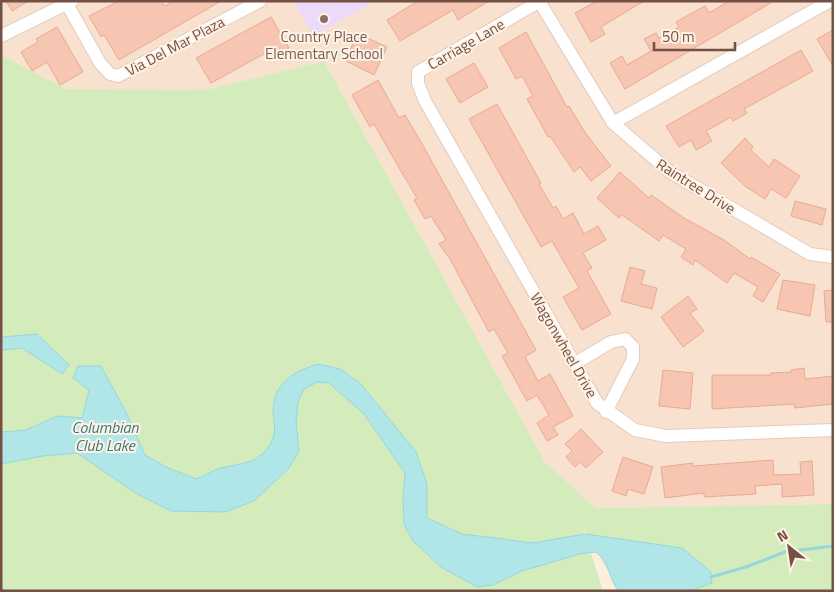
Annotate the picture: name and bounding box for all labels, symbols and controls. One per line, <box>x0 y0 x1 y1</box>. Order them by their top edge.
street label: Via Del Mar Plaza <box>121 10 229 82</box>
marker: Country Place Elementary School <box>318 13 330 25</box>
street label: Carriage Lane <box>423 13 509 75</box>
scale bar <box>654 20 735 52</box>
place label: Country Place Elementary School <box>265 25 383 65</box>
text: 50 m <box>662 25 695 48</box>
street label: Raintree Drive <box>652 153 740 219</box>
street label: Wagonwheel Drive <box>524 288 604 402</box>
water label: Columbian Club Lake <box>72 415 139 457</box>
north arrow <box>764 522 814 572</box>
text: N <box>773 524 792 547</box>

